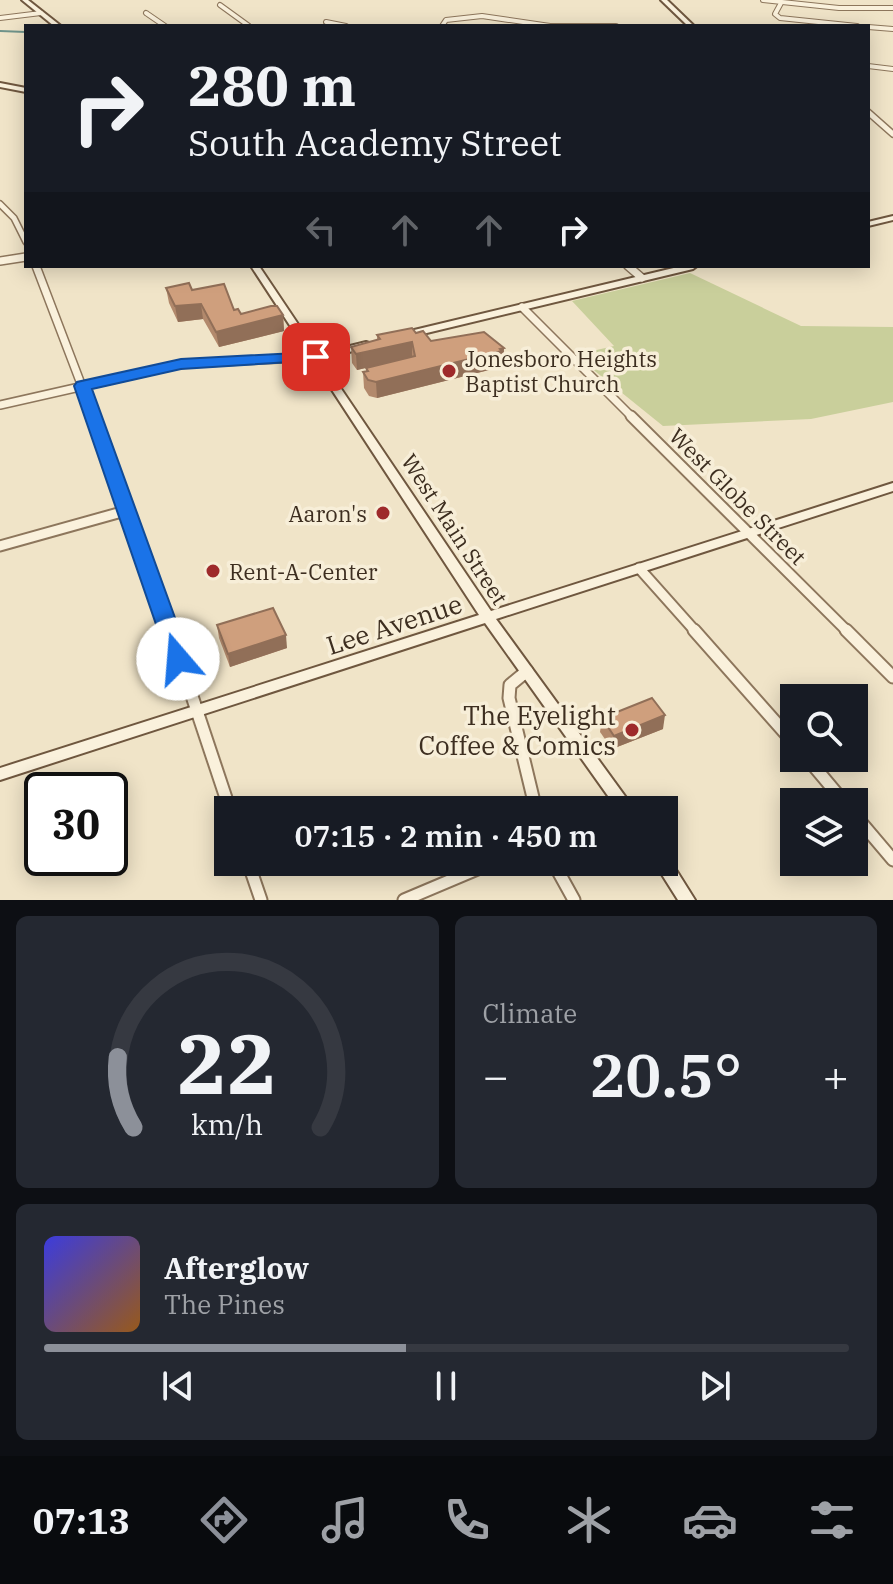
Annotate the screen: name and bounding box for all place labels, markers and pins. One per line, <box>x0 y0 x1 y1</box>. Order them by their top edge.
pin <box>282 323 350 391</box>
place label: Jonesboro Heights Baptist Church <box>465 344 657 398</box>
marker: Jonesboro Heights Baptist Church <box>440 362 458 380</box>
place label: Aaron's <box>289 499 367 528</box>
marker: Aaron's <box>374 504 392 522</box>
place label: Rent-A-Center <box>229 557 378 586</box>
marker: Rent-A-Center <box>204 562 222 580</box>
place label: The Eyelight Coffee & Comics <box>419 698 616 762</box>
marker: The Eyelight Coffee & Comics <box>623 721 641 739</box>

